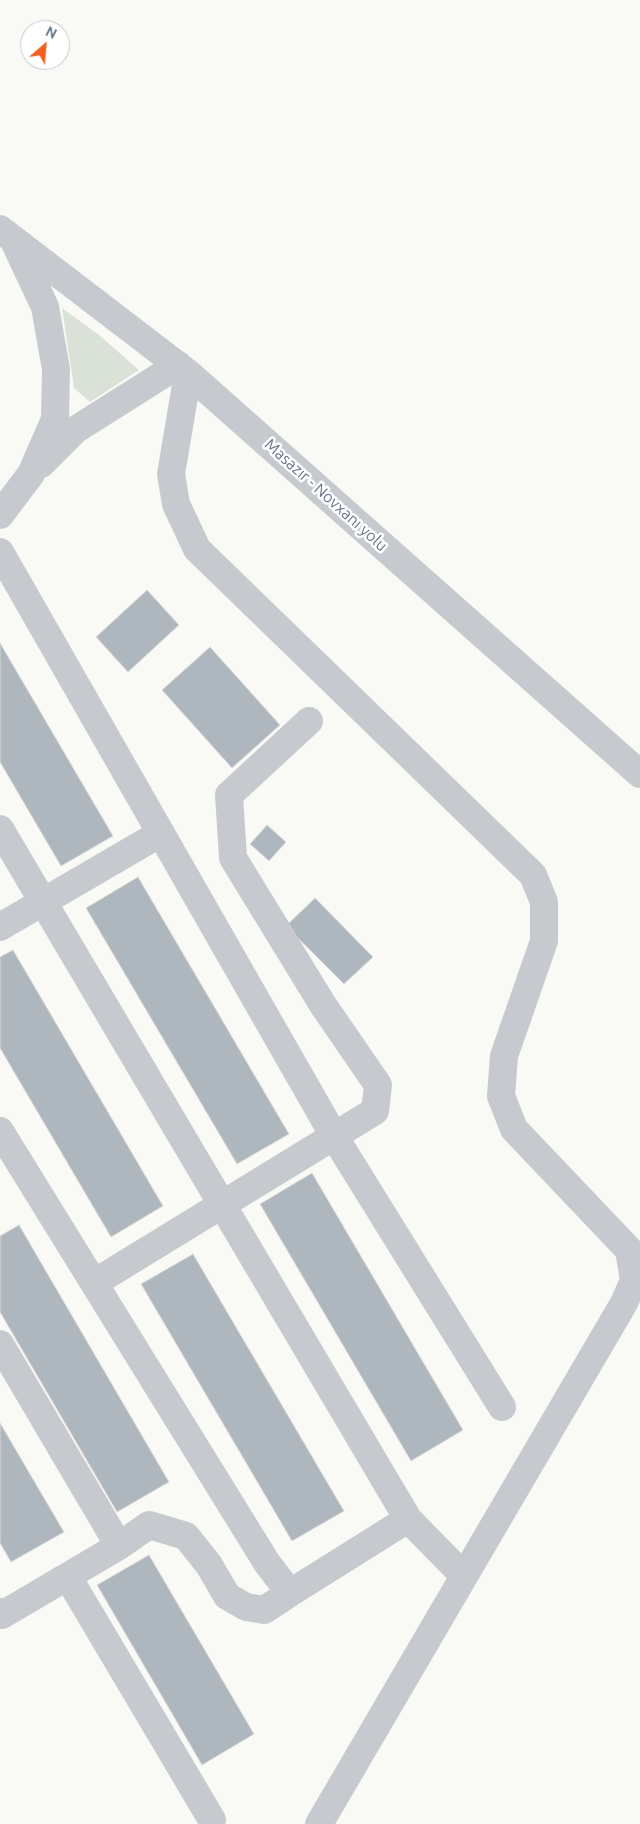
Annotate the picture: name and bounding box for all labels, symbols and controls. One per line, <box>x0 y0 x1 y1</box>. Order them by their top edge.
north arrow <box>20 20 70 70</box>
text: N <box>43 23 60 42</box>
street label: Masazır - Novxanı yolu <box>261 435 391 555</box>

